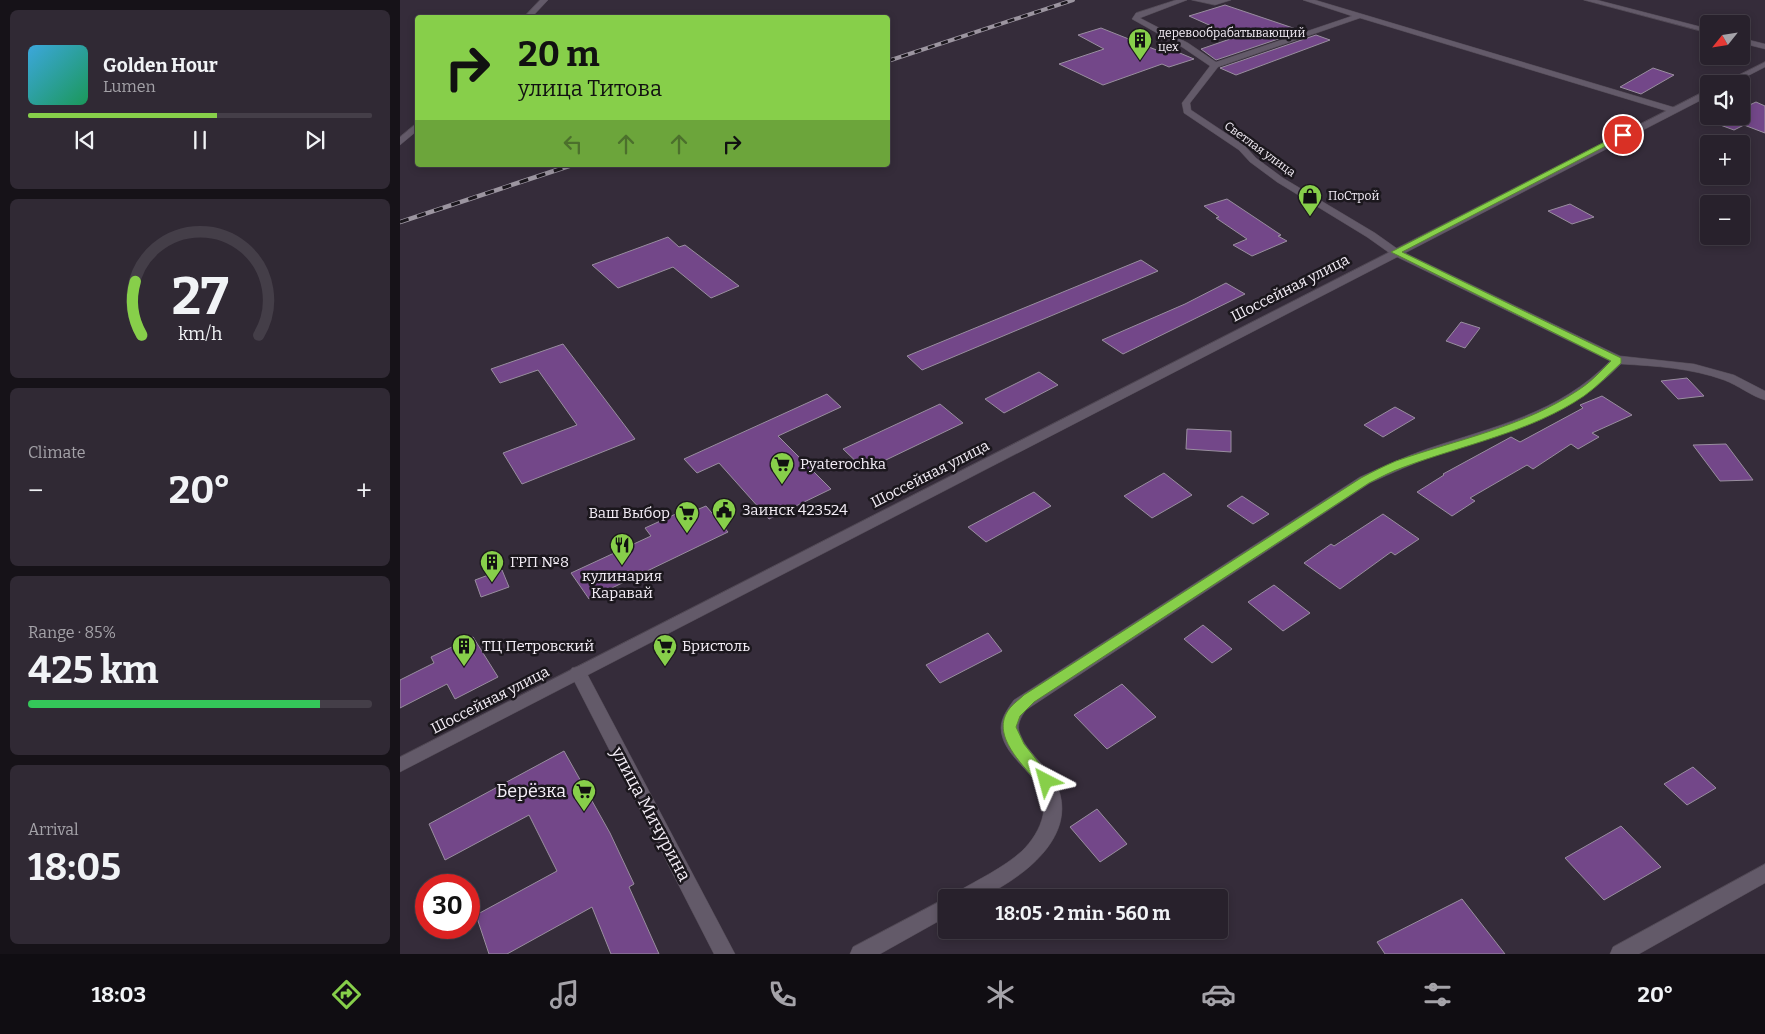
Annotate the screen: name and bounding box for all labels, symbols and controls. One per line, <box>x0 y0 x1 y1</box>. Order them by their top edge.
north arrow <box>1700 15 1750 65</box>
map controls <box>1700 15 1750 245</box>
place label: деревообрабатывающий цех <box>1158 26 1305 54</box>
building icon: деревообрабатывающий цех <box>1127 27 1153 61</box>
text: 20 m <box>518 33 600 75</box>
icon: right <box>435 35 500 100</box>
text: Golden Hour <box>103 54 218 77</box>
text: улица Титова <box>518 75 662 102</box>
button: sound <box>1700 75 1750 125</box>
text: Lumen <box>103 77 156 96</box>
pin <box>1602 114 1644 156</box>
street label: Светлая улица <box>1222 119 1299 180</box>
icon: arrive <box>1609 121 1637 149</box>
icon: previous <box>71 126 99 154</box>
icon: pause <box>186 126 214 154</box>
icon: next <box>301 126 329 154</box>
icon: left <box>559 130 587 158</box>
icon: ahead <box>612 130 640 158</box>
icon: ahead <box>665 130 693 158</box>
icon: right <box>718 130 746 158</box>
button: + <box>1700 135 1750 185</box>
shop icon: ПоСтрой <box>1297 183 1323 217</box>
place label: ПоСтрой <box>1328 189 1379 203</box>
button: − <box>1700 195 1750 245</box>
street label: Шоссейная улица <box>1228 250 1352 326</box>
text: 27 <box>172 265 229 328</box>
text: km/h <box>178 323 222 345</box>
street label: Шоссейная улица <box>868 436 992 512</box>
text: Climate <box>28 443 86 462</box>
supermarket icon: Pyaterochka <box>769 451 795 485</box>
place label: Pyaterochka <box>800 455 886 473</box>
text: 20° <box>169 467 231 513</box>
text: − <box>28 474 43 507</box>
text: + <box>356 474 372 507</box>
public building icon: Заинск 423524 <box>711 497 737 531</box>
supermarket icon: Ваш Выбор <box>674 500 700 534</box>
place label: Заинск 423524 <box>742 501 848 519</box>
place label: Ваш Выбор <box>588 504 670 522</box>
restaurant icon: кулинария Каравай <box>609 532 635 566</box>
building icon: ГРП №8 <box>479 549 505 583</box>
place label: ГРП №8 <box>510 553 569 571</box>
place label: кулинария Каравай <box>582 567 662 602</box>
text: Range · 85% <box>28 623 116 642</box>
building icon: ТЦ Петровский <box>451 633 477 667</box>
supermarket icon: Бристоль <box>652 633 678 667</box>
place label: ТЦ Петровский <box>482 637 594 655</box>
place label: Бристоль <box>682 637 750 655</box>
text: 425 km <box>28 647 158 693</box>
street label: Шоссейная улица <box>428 662 552 738</box>
street label: улица Мичурина <box>606 742 696 885</box>
position arrow <box>1019 754 1071 806</box>
supermarket icon: Берёзка <box>571 778 597 812</box>
place label: Берёзка <box>496 780 566 802</box>
text: Arrival <box>28 820 79 839</box>
text: 18:05 <box>28 844 121 890</box>
speed limit sign: 30 <box>415 874 480 939</box>
text: 18:05 · 2 min · 560 m <box>996 902 1170 925</box>
icon: directions <box>329 977 364 1012</box>
icon: music <box>547 977 582 1012</box>
icon: phone <box>765 977 800 1012</box>
icon: climate <box>983 977 1018 1012</box>
icon: car <box>1201 977 1236 1012</box>
icon: filters <box>1420 977 1455 1012</box>
text: 18:03 <box>92 981 146 1008</box>
text: 20° <box>1638 981 1673 1008</box>

